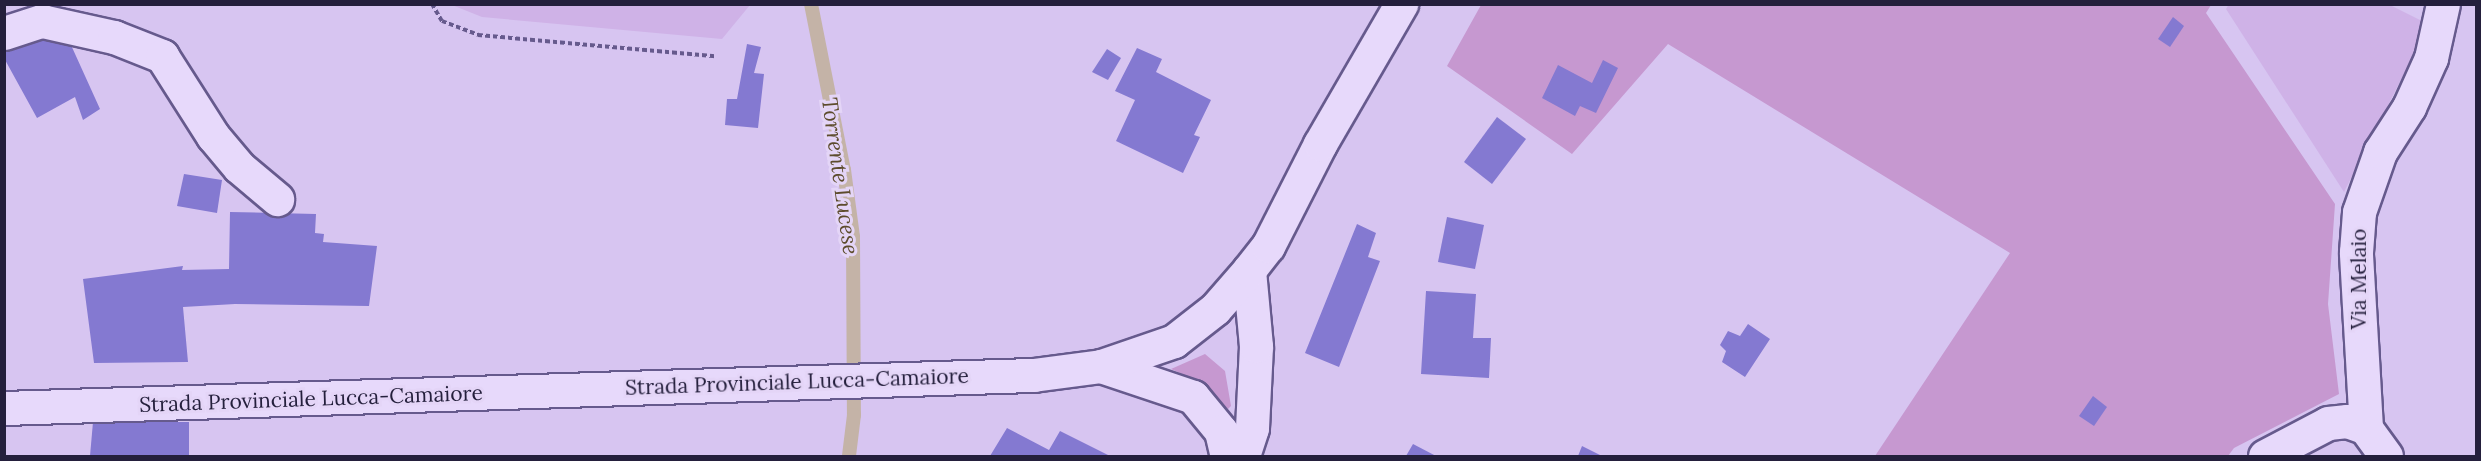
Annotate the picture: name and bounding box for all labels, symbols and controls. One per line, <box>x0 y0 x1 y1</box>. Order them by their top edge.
water label: Torrente Lucese <box>816 96 864 256</box>
street label: Via Melaio <box>2346 229 2372 329</box>
street label: Strada Provinciale Lucca-Camaiore <box>625 363 969 401</box>
street label: Strada Provinciale Lucca-Camaiore <box>139 380 483 418</box>

